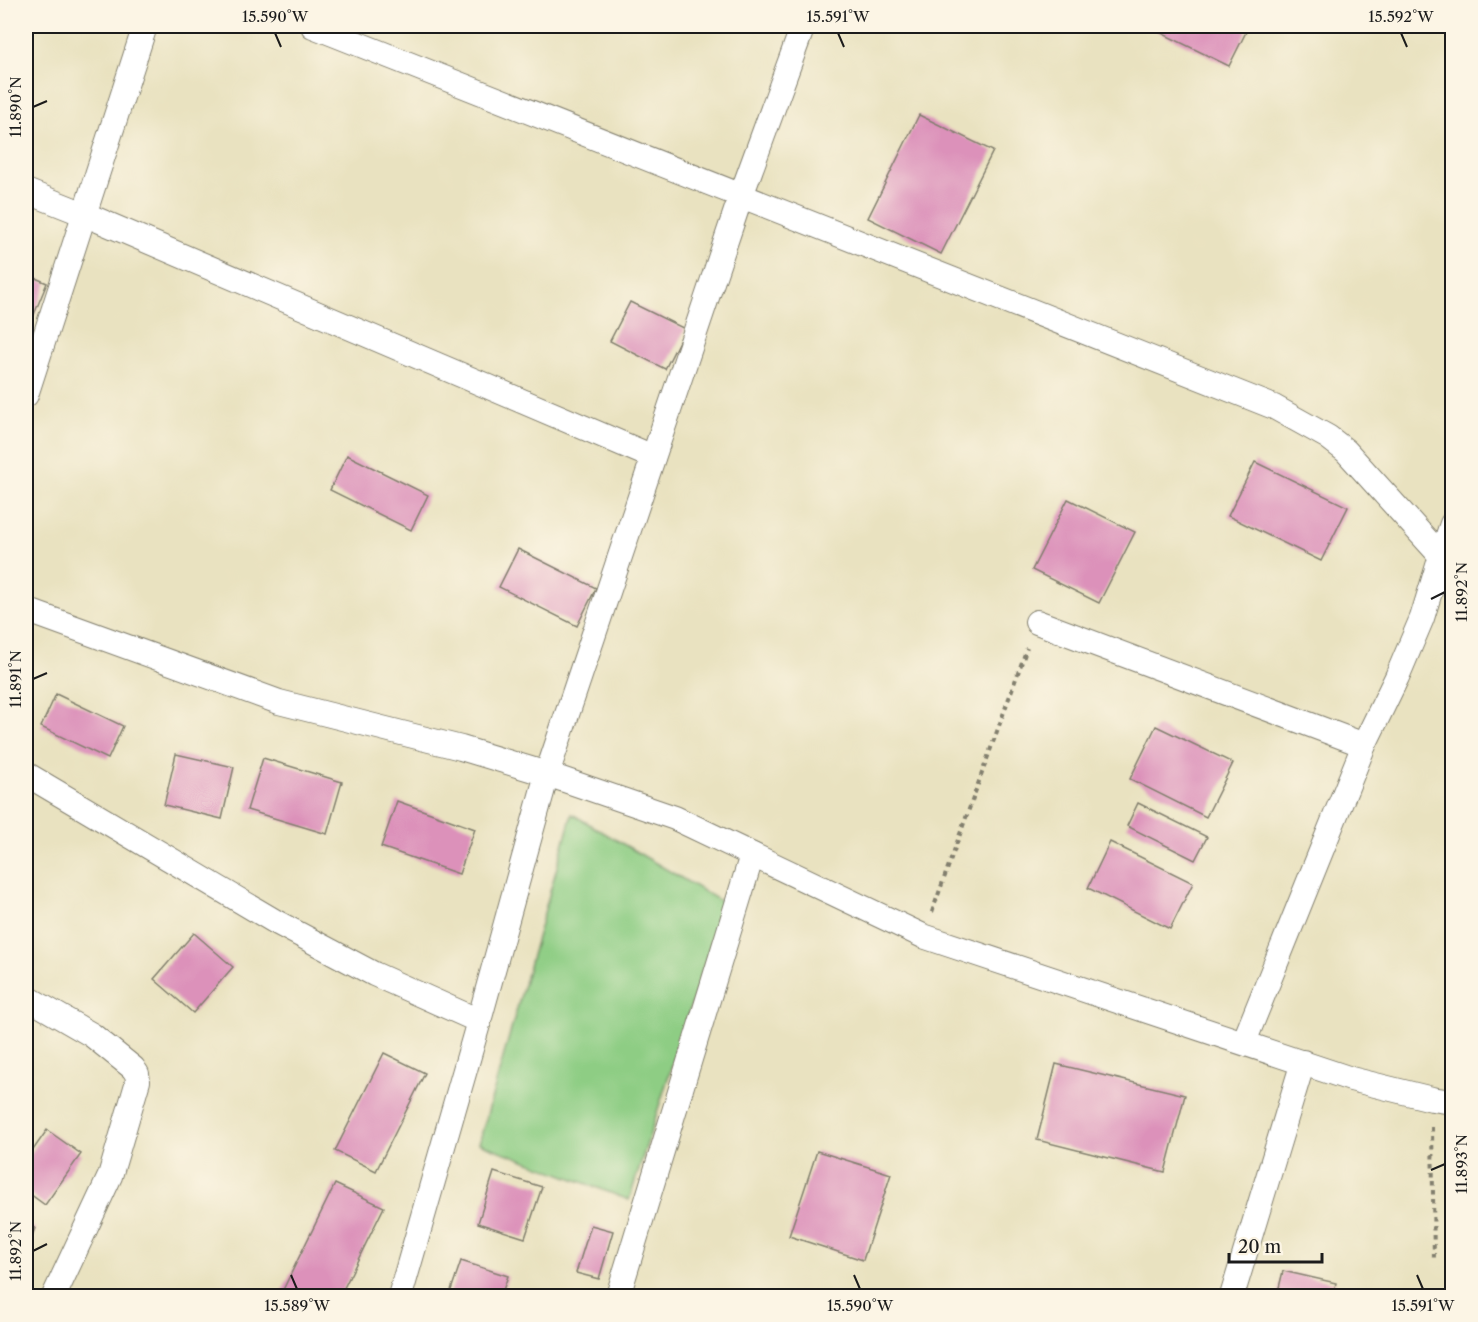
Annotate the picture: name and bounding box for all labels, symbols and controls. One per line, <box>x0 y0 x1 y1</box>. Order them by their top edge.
text: 15.590°W <box>242 7 309 26</box>
text: 15.591°W <box>807 7 870 26</box>
text: 15.592°W <box>1368 7 1434 26</box>
text: 11.890°N <box>6 76 25 138</box>
text: 11.892°N <box>1452 562 1471 622</box>
text: 11.891°N <box>6 650 25 708</box>
text: 11.893°N <box>1452 1134 1471 1194</box>
text: 11.892°N <box>6 1221 25 1281</box>
scale bar <box>1229 1226 1322 1264</box>
text: 20 m <box>1238 1236 1282 1258</box>
text: 15.589°W <box>264 1296 330 1315</box>
text: 15.590°W <box>827 1296 894 1315</box>
text: 15.591°W <box>1392 1296 1455 1315</box>

